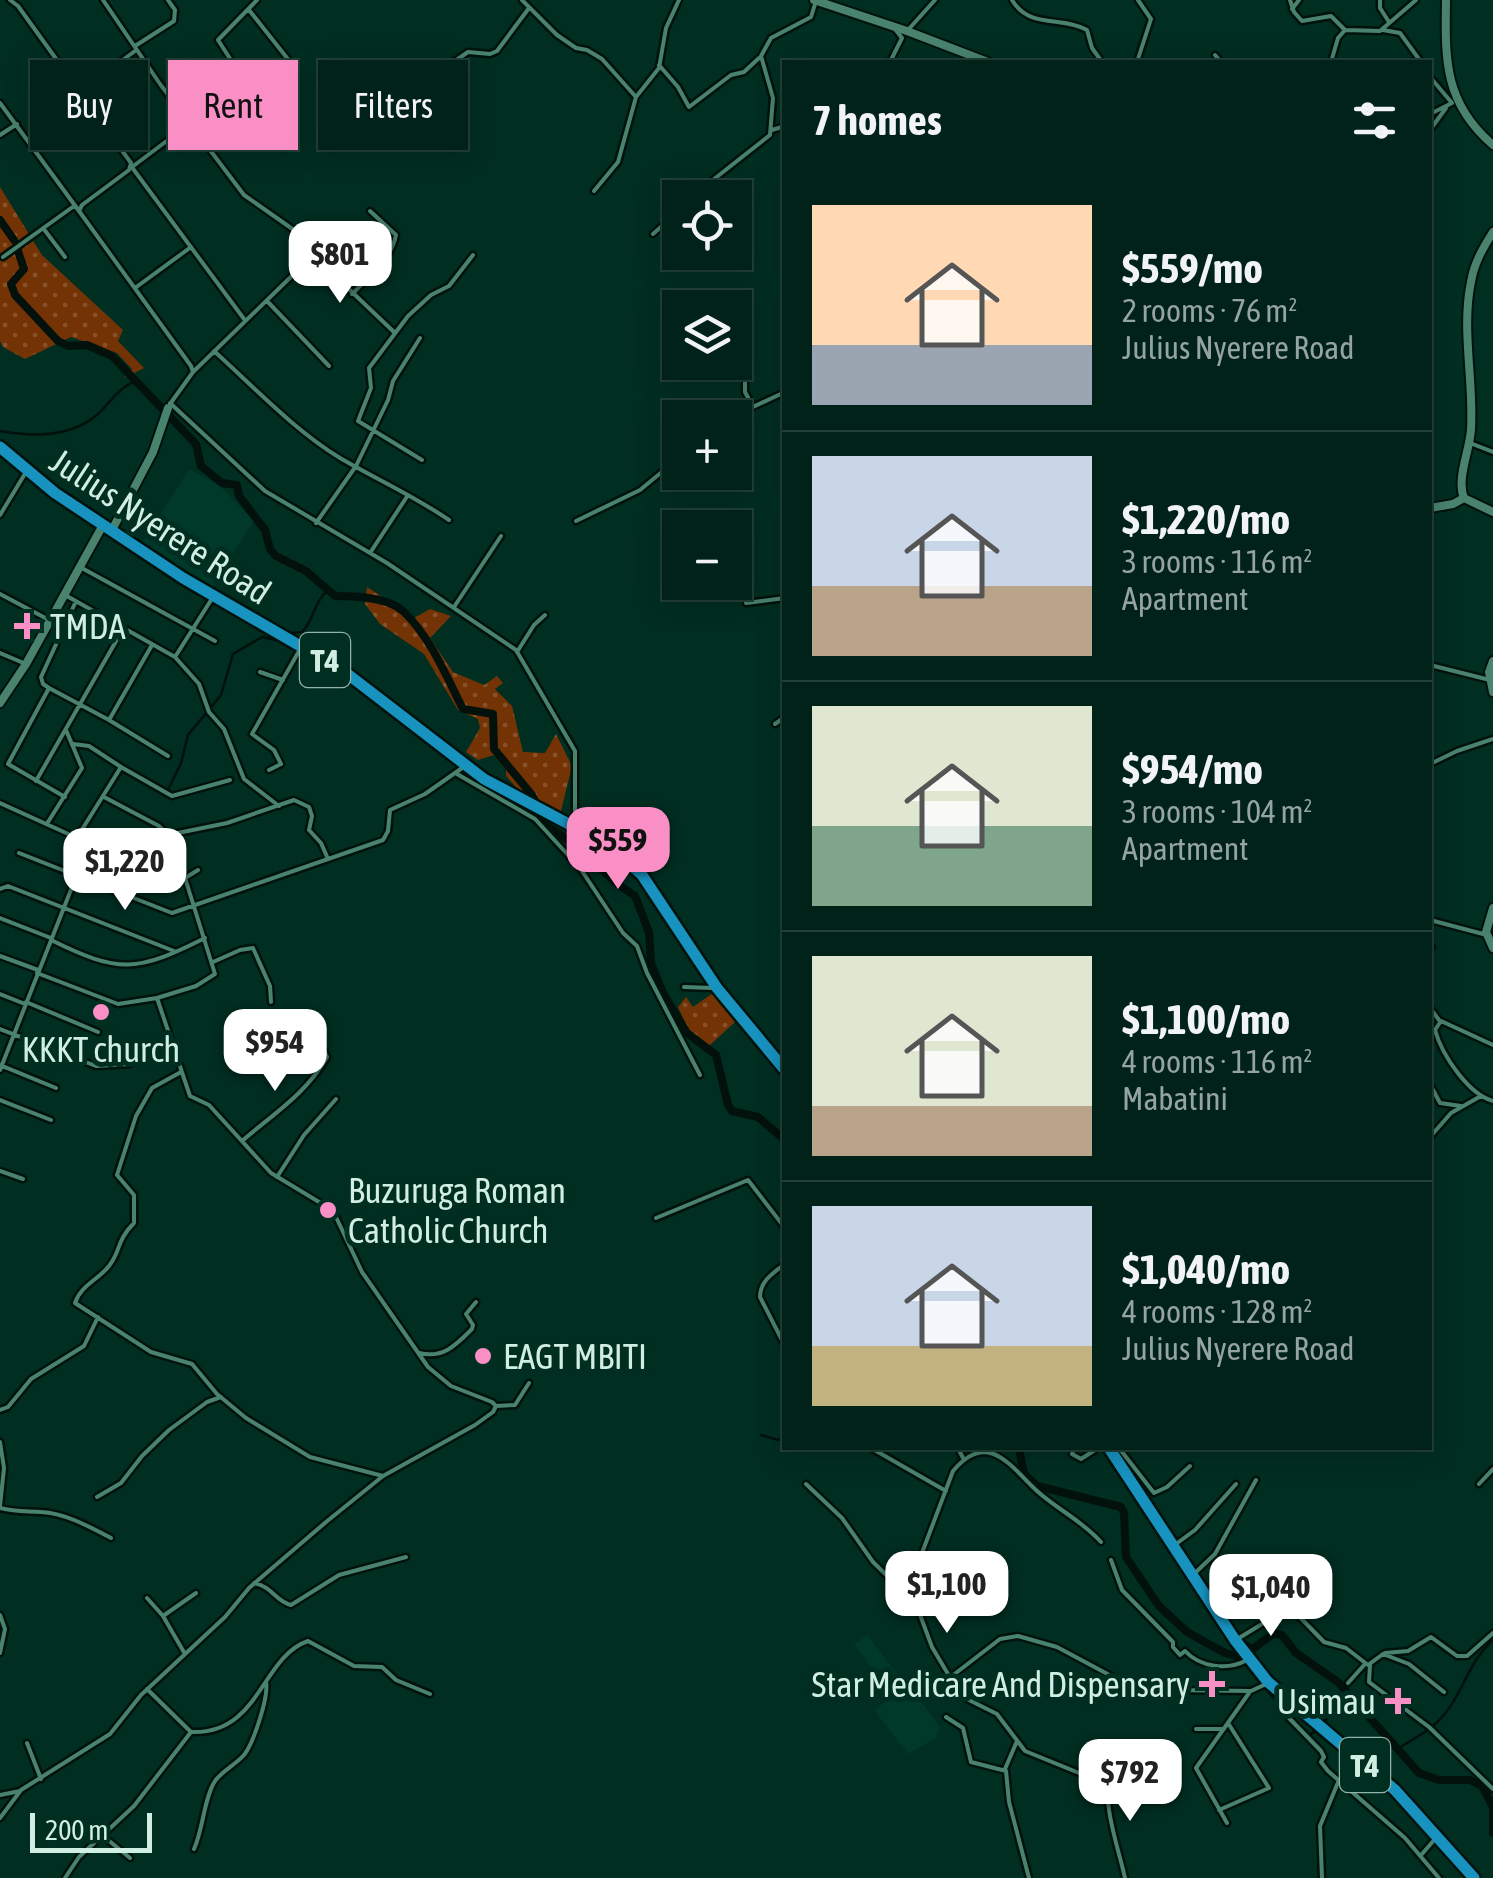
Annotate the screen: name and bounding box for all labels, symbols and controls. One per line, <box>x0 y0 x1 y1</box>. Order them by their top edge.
chip: Buy <box>30 60 148 150</box>
chip: Rent <box>168 60 298 150</box>
chip: Filters <box>318 60 468 150</box>
icon: filters <box>1347 93 1402 148</box>
text: 7 homes <box>812 96 942 144</box>
map controls <box>662 180 752 600</box>
button: locate <box>662 180 752 270</box>
pin: $801 <box>281 221 399 306</box>
text: $801 <box>311 235 369 272</box>
text: $559/mo <box>1122 244 1263 292</box>
icon: home <box>892 245 1012 365</box>
button: layers <box>662 290 752 380</box>
text: 2 rooms · 76 m² <box>1122 292 1297 329</box>
text: Julius Nyerere Road <box>1122 329 1354 366</box>
button: + <box>662 400 752 490</box>
street label: Julius Nyerere Road <box>44 440 278 612</box>
text: $1,220/mo <box>1122 495 1290 543</box>
icon: home <box>892 496 1012 616</box>
button: − <box>662 510 752 600</box>
text: 3 rooms · 116 m² <box>1122 543 1312 580</box>
text: Apartment <box>1122 580 1248 617</box>
place label: TMDA <box>50 606 126 646</box>
marker: TMDA <box>14 613 40 639</box>
road number: T4 <box>300 633 350 687</box>
text: $954/mo <box>1122 745 1263 793</box>
icon: home <box>892 746 1012 866</box>
text: 3 rooms · 104 m² <box>1122 793 1312 830</box>
pin: $559 <box>559 807 677 892</box>
text: $559 <box>589 821 647 858</box>
pin: $1,220 <box>44 828 206 913</box>
text: Apartment <box>1122 830 1248 867</box>
text: $1,220 <box>85 842 165 879</box>
text: $1,100/mo <box>1122 995 1290 1043</box>
icon: home <box>892 996 1012 1116</box>
marker: KKKT church <box>90 1001 112 1023</box>
pin: $954 <box>216 1009 334 1094</box>
text: $954 <box>246 1023 304 1060</box>
place label: KKKT church <box>22 1029 180 1069</box>
text: 4 rooms · 116 m² <box>1122 1043 1312 1080</box>
text: Mabatini <box>1122 1080 1228 1117</box>
place label: Buzuruga Roman Catholic Church <box>348 1170 566 1250</box>
marker: Buzuruga Roman Catholic Church <box>317 1199 339 1221</box>
text: $1,040/mo <box>1122 1245 1290 1293</box>
icon: home <box>892 1246 1012 1366</box>
text: 4 rooms · 128 m² <box>1122 1293 1312 1330</box>
text: Julius Nyerere Road <box>1122 1330 1354 1367</box>
place label: EAGT MBITI <box>503 1336 647 1376</box>
marker: EAGT MBITI <box>472 1345 494 1367</box>
pin: $1,100 <box>866 1551 1028 1636</box>
pin: $1,040 <box>1190 1554 1352 1639</box>
text: $1,100 <box>907 1565 987 1602</box>
text: $1,040 <box>1231 1568 1311 1605</box>
place label: Star Medicare And Dispensary <box>811 1664 1190 1704</box>
marker: Star Medicare And Dispensary <box>1199 1671 1225 1697</box>
place label: Usimau <box>1277 1681 1376 1721</box>
marker: Usimau <box>1385 1688 1411 1714</box>
road number: T4 <box>1340 1738 1390 1792</box>
pin: $792 <box>1071 1739 1189 1824</box>
text: $792 <box>1101 1753 1159 1790</box>
scale bar <box>30 1808 152 1852</box>
text: 200 m <box>45 1814 108 1846</box>

